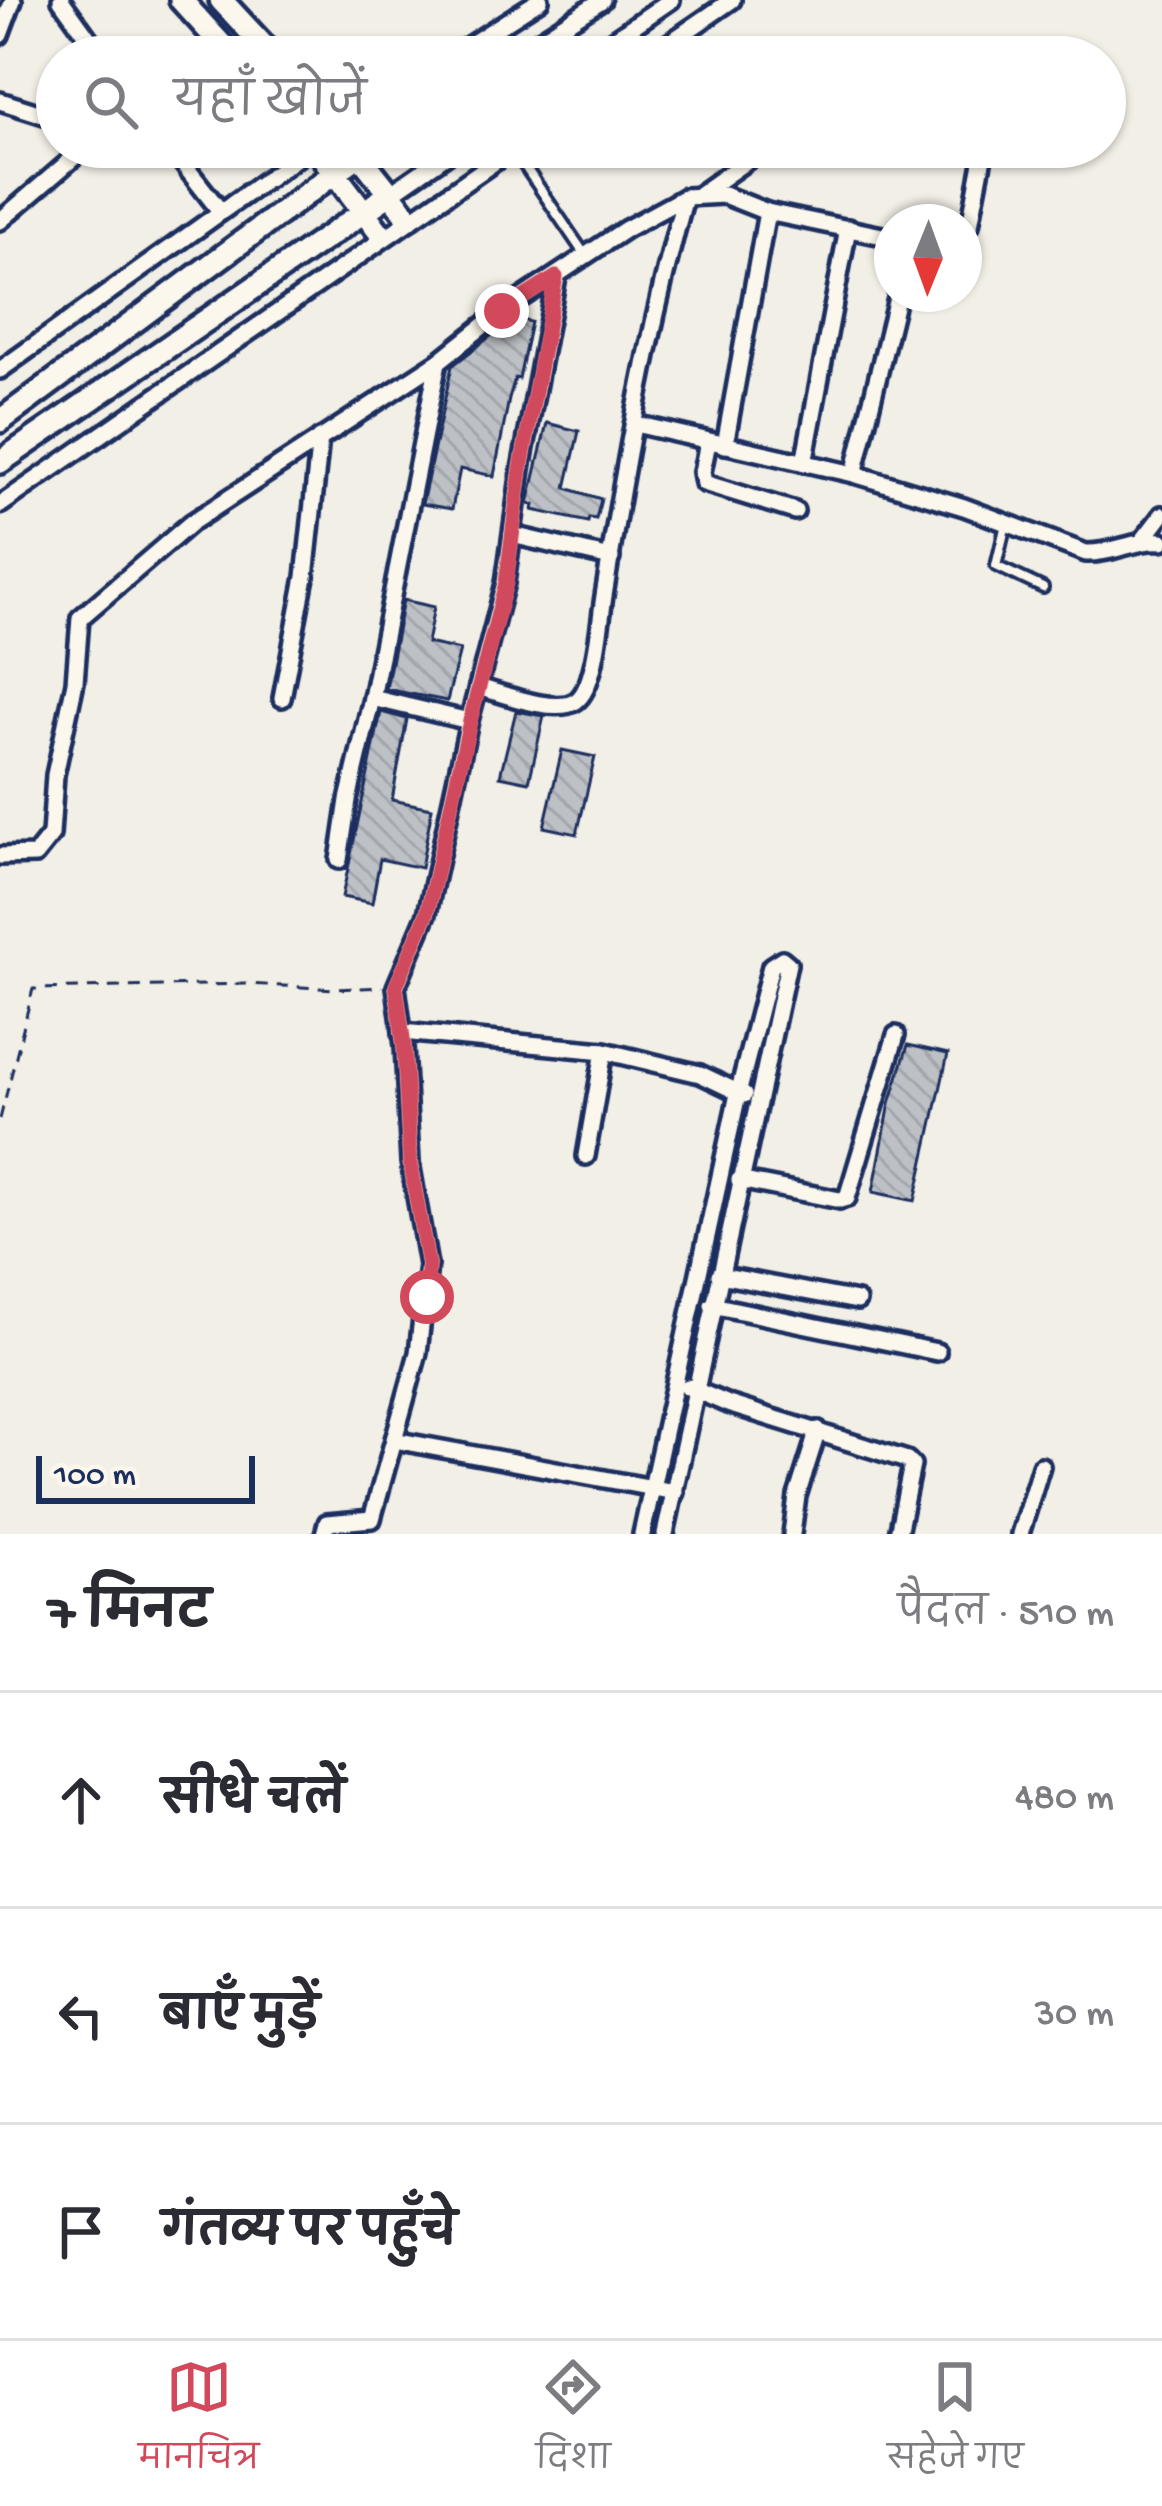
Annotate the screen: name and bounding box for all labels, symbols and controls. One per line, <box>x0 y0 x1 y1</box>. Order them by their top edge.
search box <box>36 36 1126 168</box>
icon: search <box>78 69 144 135</box>
text: यहाँ खोजें <box>174 79 367 132</box>
north arrow <box>874 204 982 312</box>
route end <box>475 284 529 338</box>
route start <box>400 1270 454 1324</box>
scale bar <box>36 1450 255 1503</box>
text: 100 m <box>54 1458 136 1496</box>
text: 7 मिनट <box>48 1587 210 1647</box>
text: पैदल · 510 m <box>898 1593 1114 1639</box>
icon: ahead <box>48 1767 114 1833</box>
text: सीधे चलें <box>162 1777 345 1830</box>
text: 480 m <box>1015 1777 1114 1823</box>
icon: left <box>48 1983 114 2049</box>
text: बाएँ मुड़ें <box>162 1993 319 2046</box>
text: 30 m <box>1035 1993 1114 2039</box>
icon: arrive <box>48 2199 114 2265</box>
text: गंतव्य पर पहुँचे <box>162 2209 457 2262</box>
tab: मानचित्र <box>138 2354 259 2493</box>
tab: दिशा <box>536 2354 611 2493</box>
tab: सहेजे गए <box>887 2354 1024 2493</box>

